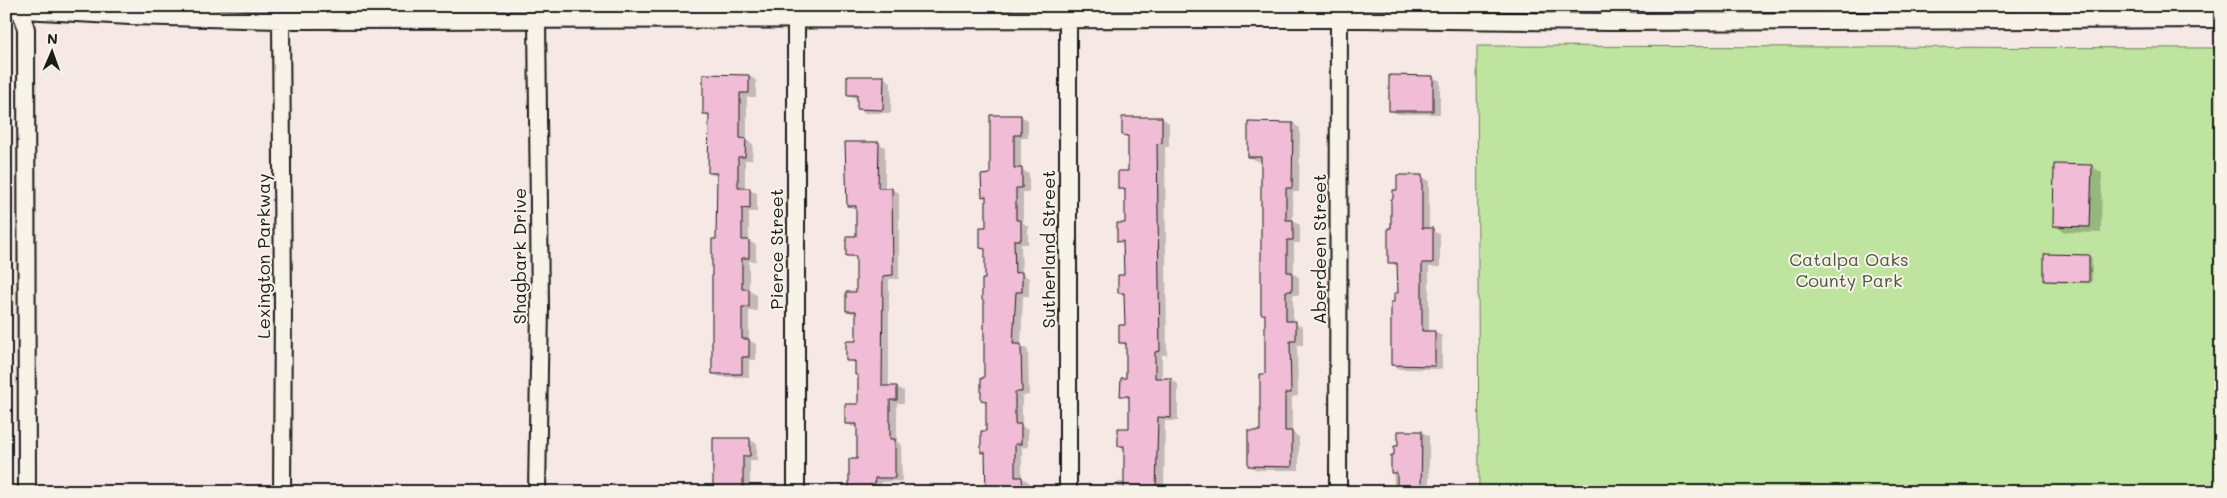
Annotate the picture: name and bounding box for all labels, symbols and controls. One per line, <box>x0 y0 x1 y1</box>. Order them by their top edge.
north arrow <box>28 28 78 78</box>
text: N <box>47 29 58 48</box>
street label: Sutherland Street <box>1036 170 1060 328</box>
street label: Lexington Parkway <box>251 173 275 339</box>
street label: Aberdeen Street <box>1307 174 1331 324</box>
street label: Shagbark Drive <box>507 188 531 324</box>
street label: Pierce Street <box>764 188 788 310</box>
park label: Catalpa Oaks County Park <box>1789 247 1909 292</box>

